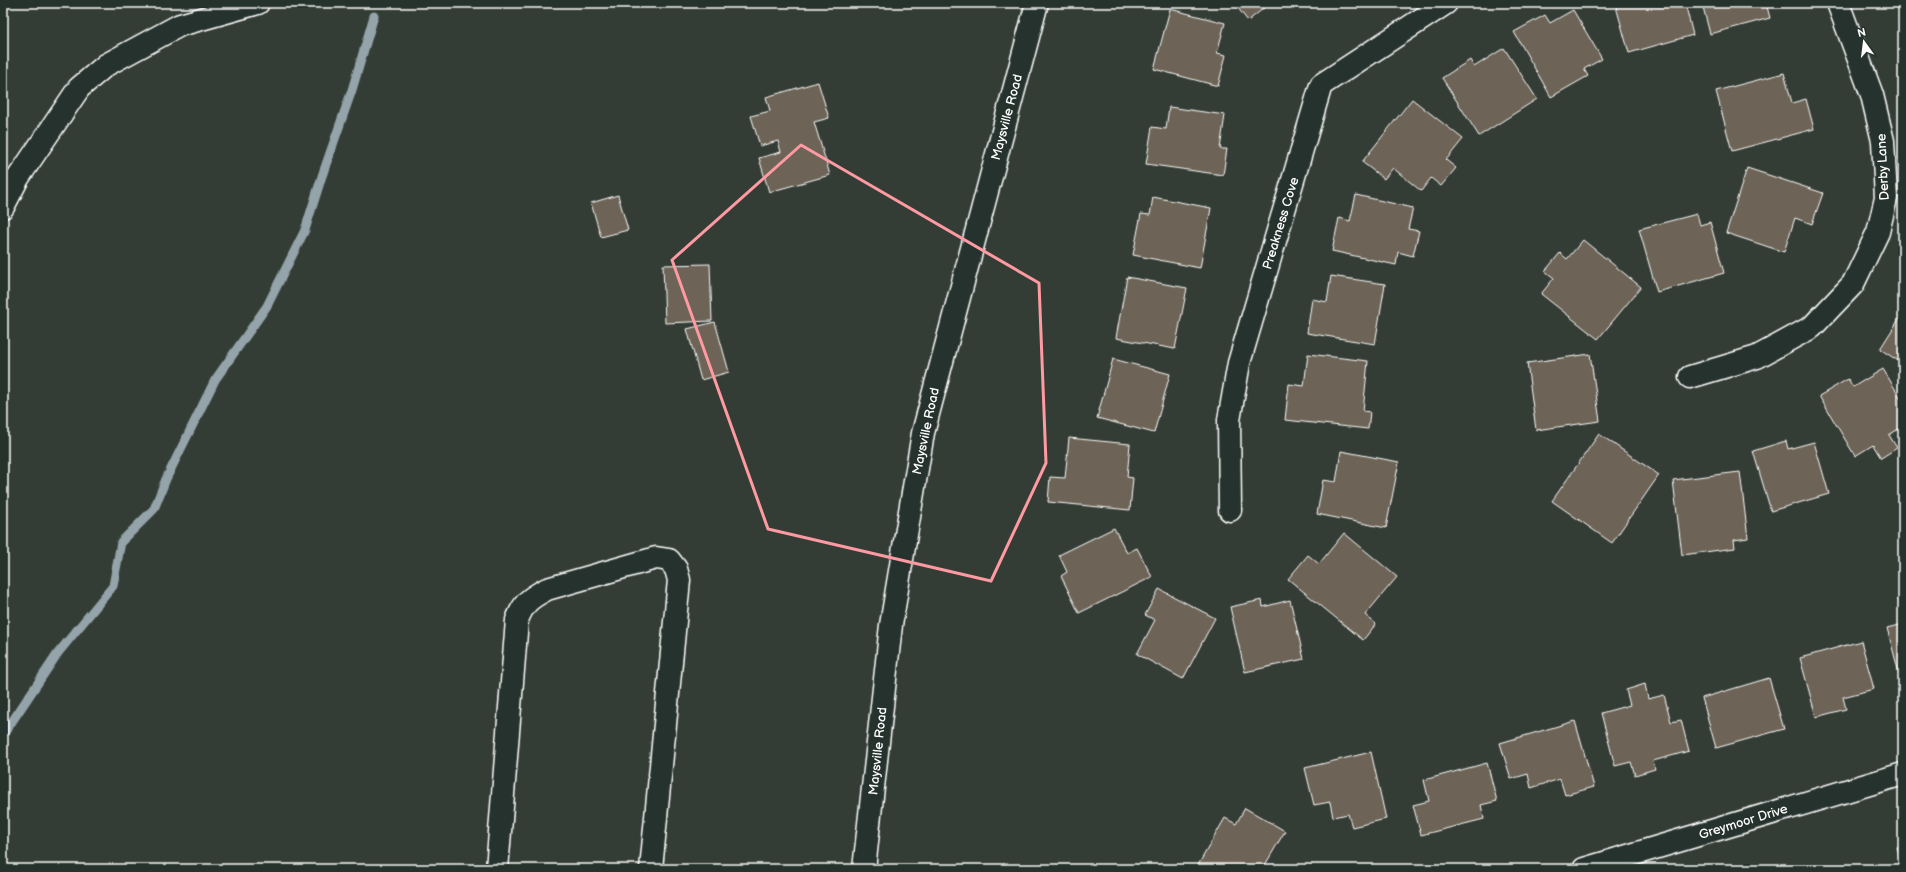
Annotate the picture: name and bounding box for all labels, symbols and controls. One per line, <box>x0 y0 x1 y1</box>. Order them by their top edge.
north arrow <box>1844 22 1884 62</box>
text: N <box>1856 25 1867 40</box>
street label: Maysville Road <box>988 72 1026 162</box>
street label: Derby Lane <box>1873 133 1893 201</box>
street label: Preakness Cove <box>1259 175 1303 271</box>
street label: Maysville Road <box>909 386 943 476</box>
street label: Maysville Road <box>865 706 891 796</box>
street label: Greymoor Drive <box>1697 801 1790 843</box>

